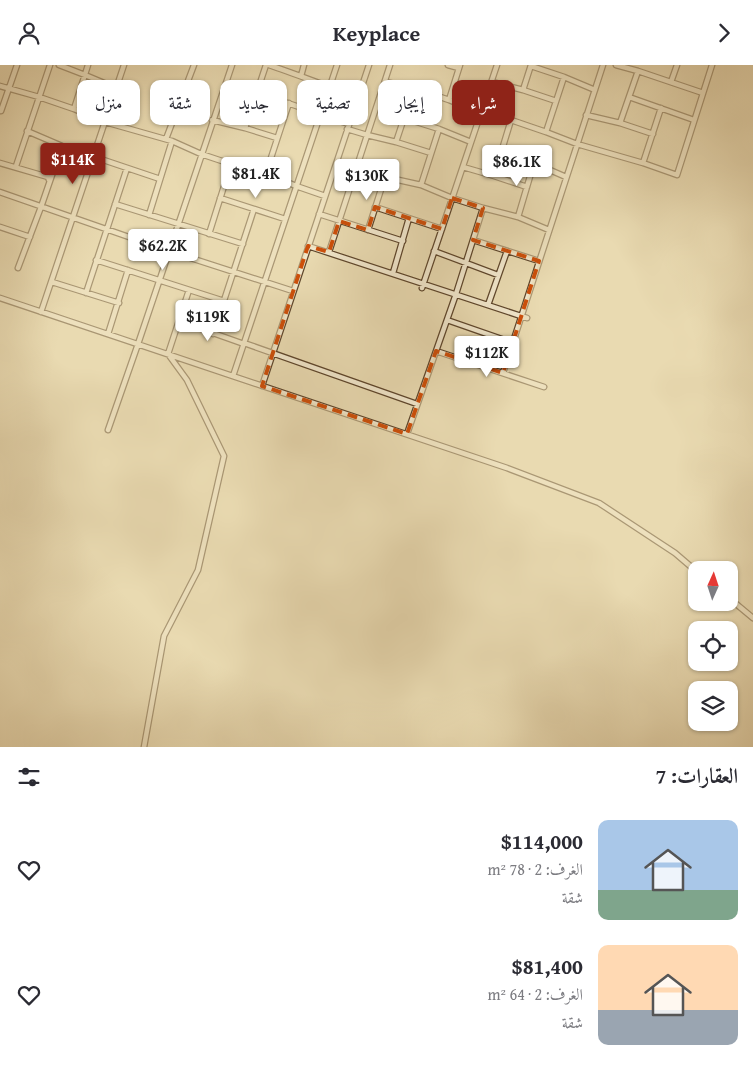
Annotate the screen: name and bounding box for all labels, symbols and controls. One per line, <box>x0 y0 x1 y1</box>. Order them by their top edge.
text: Keyplace <box>333 17 420 49</box>
icon: person <box>15 19 43 47</box>
icon: forward <box>710 19 738 47</box>
chip: منزل <box>77 80 140 125</box>
chip: شقة <box>150 80 210 125</box>
chip: جديد <box>220 80 287 125</box>
chip: تصفية <box>297 80 368 125</box>
chip: إيجار <box>378 80 442 125</box>
chip: شراء <box>452 80 515 125</box>
pin: $114K <box>38 143 108 185</box>
pin: $86.1K <box>476 145 558 187</box>
text: $114K <box>51 147 95 171</box>
text: $86.1K <box>493 149 541 173</box>
pin: $81.4K <box>215 157 297 199</box>
pin: $130K <box>332 159 402 201</box>
text: $81.4K <box>232 161 280 185</box>
text: $130K <box>345 163 389 187</box>
pin: $62.2K <box>122 229 204 271</box>
text: $62.2K <box>139 233 187 257</box>
pin: $119K <box>173 299 243 342</box>
text: $119K <box>186 304 230 328</box>
pin: $112K <box>452 335 522 378</box>
text: $112K <box>465 340 509 364</box>
north arrow <box>688 561 738 611</box>
map controls <box>688 561 738 731</box>
button: locate <box>688 621 738 671</box>
button: layers <box>688 681 738 731</box>
text: العقارات: 7 <box>656 760 738 791</box>
icon: filters <box>15 763 43 791</box>
text: $114,000 <box>501 826 583 857</box>
icon: home <box>638 840 698 900</box>
icon: heart <box>15 856 43 884</box>
text: الغرف: 2 · 78 m² <box>487 857 583 881</box>
text: شقة <box>562 885 583 909</box>
text: $81,400 <box>512 951 583 982</box>
icon: home <box>638 965 698 1025</box>
icon: heart <box>15 981 43 1009</box>
text: الغرف: 2 · 64 m² <box>487 982 583 1006</box>
text: شقة <box>562 1010 583 1034</box>

